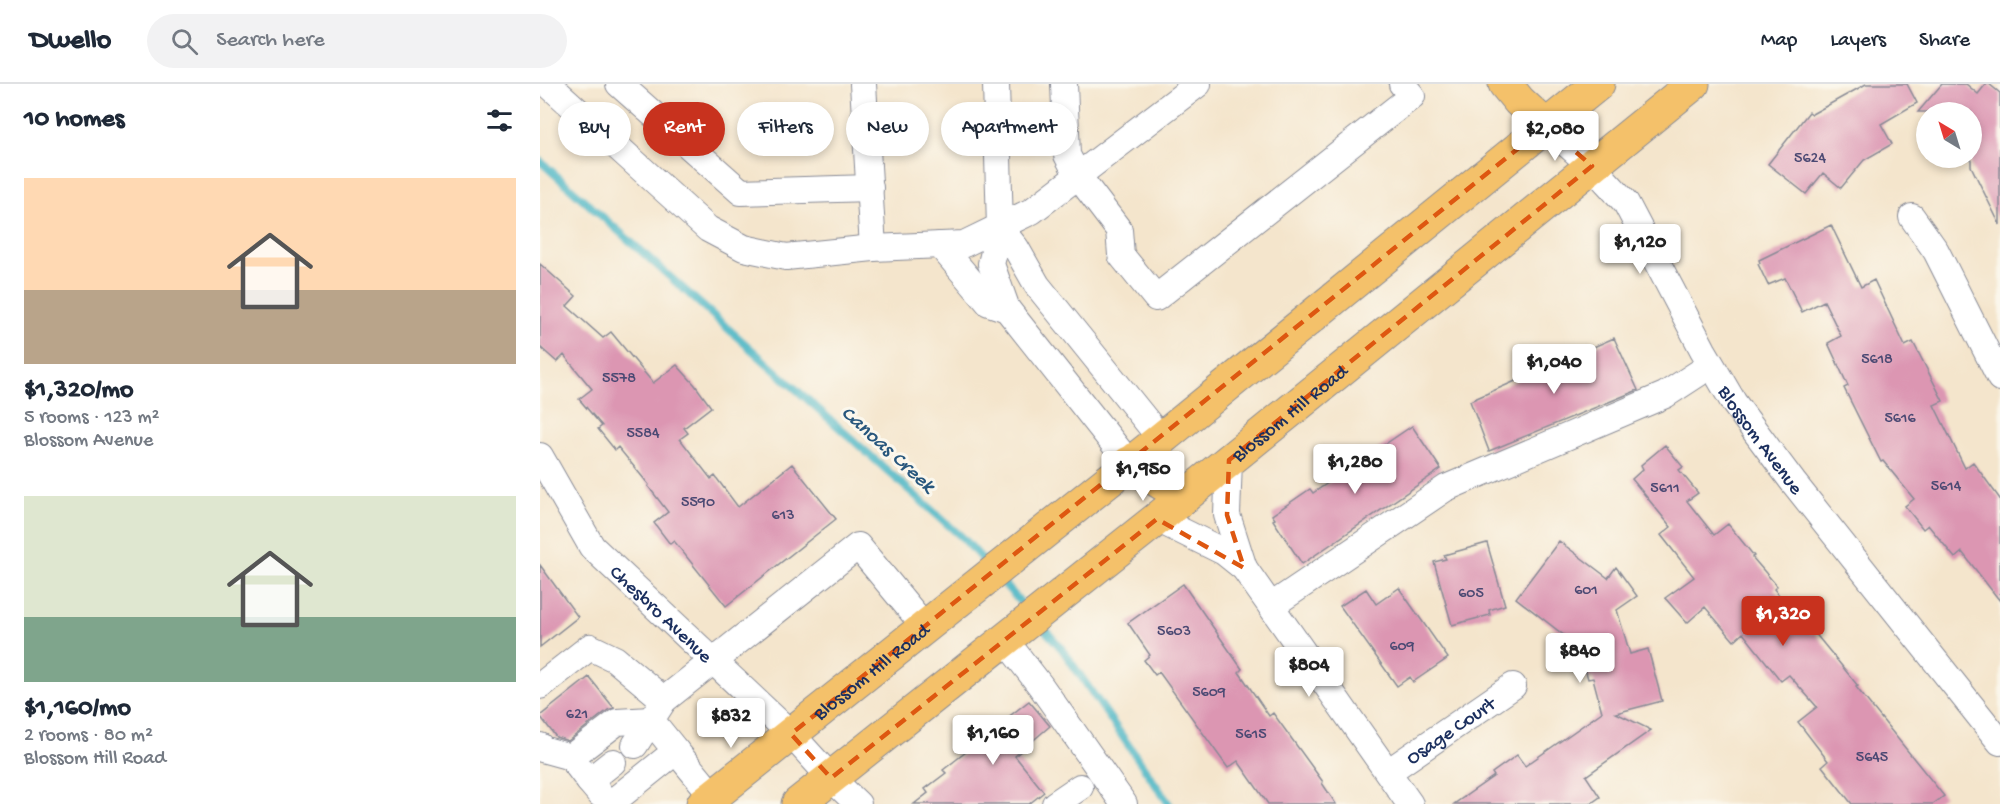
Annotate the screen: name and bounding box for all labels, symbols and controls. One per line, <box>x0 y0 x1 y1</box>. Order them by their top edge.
search box <box>147 14 567 68</box>
text: Dwello <box>30 25 111 58</box>
icon: search <box>168 25 201 58</box>
text: Search here <box>216 28 325 54</box>
text: Map <box>1761 29 1797 54</box>
text: Layers <box>1830 29 1886 54</box>
text: Share <box>1919 29 1970 54</box>
chip: Buy <box>558 102 631 156</box>
chip: Rent <box>643 102 725 156</box>
chip: Filters <box>737 102 834 156</box>
chip: New <box>846 102 929 156</box>
chip: Apartment <box>941 102 1077 156</box>
north arrow <box>1916 102 1982 168</box>
map controls <box>1916 102 1982 168</box>
icon: filters <box>483 104 516 137</box>
text: 10 homes <box>24 105 124 136</box>
pin: $2,080 <box>1506 111 1604 162</box>
text: $2,080 <box>1526 119 1584 142</box>
house number: 5624 <box>1794 150 1826 169</box>
icon: home <box>216 217 324 325</box>
pin: $1,120 <box>1591 224 1689 275</box>
text: $1,120 <box>1614 232 1666 255</box>
pin: $1,040 <box>1505 344 1603 395</box>
house number: 5618 <box>1861 351 1893 370</box>
text: $1,040 <box>1526 352 1582 375</box>
street label: Blossom Hill Road <box>1228 360 1355 469</box>
house number: 5578 <box>602 370 636 389</box>
text: $1,320/mo <box>24 376 134 407</box>
street label: Blossom Avenue <box>1711 382 1807 501</box>
water label: Canoas Creek <box>834 402 941 501</box>
text: 5 rooms · 123 m² <box>24 407 160 430</box>
house number: 5616 <box>1884 410 1916 429</box>
house number: 5584 <box>626 425 660 444</box>
text: Blossom Avenue <box>24 430 153 453</box>
pin: $1,280 <box>1306 444 1404 495</box>
pin: $1,950 <box>1094 451 1192 502</box>
text: $1,280 <box>1327 452 1383 475</box>
text: $1,950 <box>1115 459 1171 482</box>
house number: 5614 <box>1931 478 1962 497</box>
house number: 5611 <box>1650 480 1680 499</box>
house number: 5590 <box>681 494 715 513</box>
house number: 613 <box>772 507 794 526</box>
icon: home <box>216 535 324 643</box>
street label: Chesbro Avenue <box>604 562 716 670</box>
house number: 601 <box>1574 582 1598 601</box>
house number: 605 <box>1458 585 1484 604</box>
pin: $1,320 <box>1734 596 1832 647</box>
text: $1,320 <box>1756 604 1810 627</box>
street label: Blossom Hill Road <box>809 619 937 727</box>
house number: 5603 <box>1157 623 1191 642</box>
pin: $840 <box>1544 633 1616 684</box>
house number: 609 <box>1389 638 1415 657</box>
text: $840 <box>1560 641 1600 664</box>
pin: $804 <box>1273 647 1345 698</box>
text: $804 <box>1289 655 1329 678</box>
house number: 5609 <box>1192 684 1226 703</box>
street label: Osage Court <box>1403 693 1502 771</box>
text: $1,160/mo <box>24 694 131 725</box>
pin: $832 <box>695 698 767 749</box>
house number: 621 <box>566 706 588 725</box>
text: $832 <box>711 706 751 729</box>
pin: $1,160 <box>944 715 1042 766</box>
text: $1,160 <box>967 723 1019 746</box>
text: 2 rooms · 80 m² <box>24 725 153 748</box>
house number: 5615 <box>1235 726 1267 745</box>
text: Blossom Hill Road <box>24 748 166 771</box>
house number: 5645 <box>1856 749 1888 768</box>

